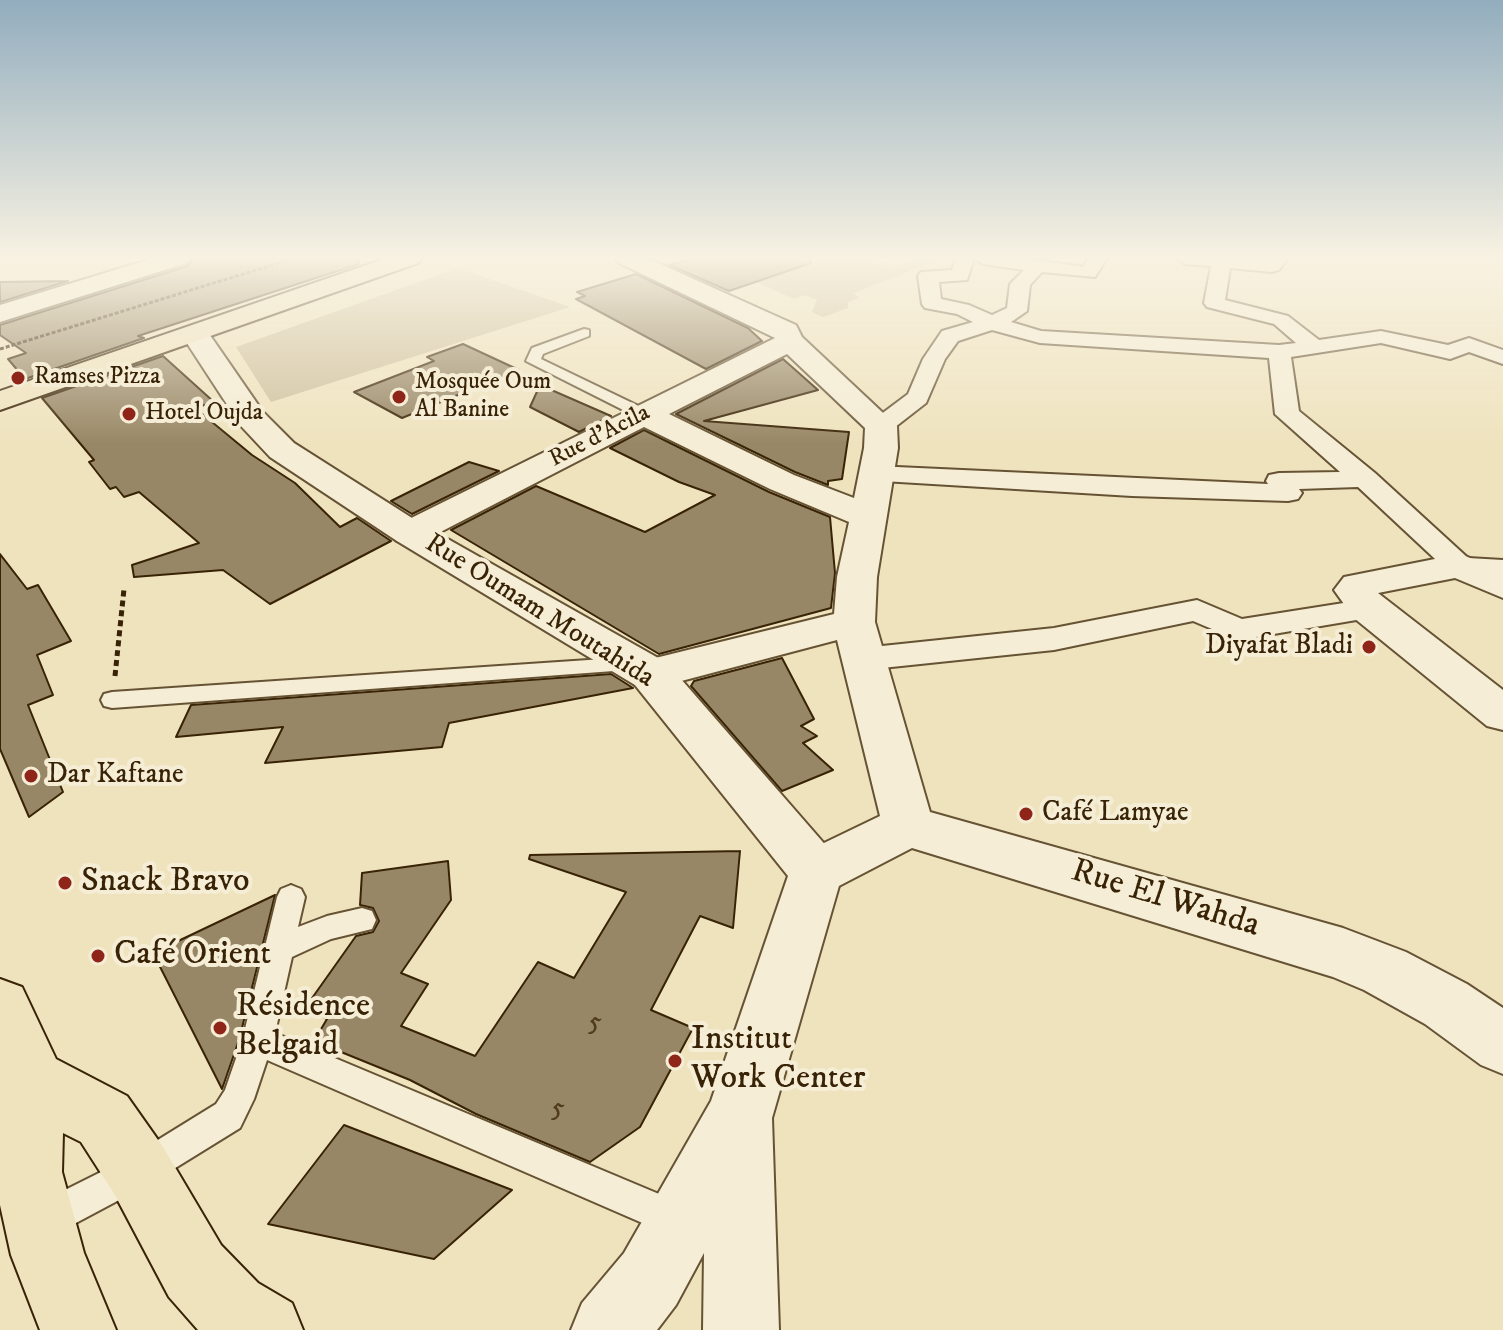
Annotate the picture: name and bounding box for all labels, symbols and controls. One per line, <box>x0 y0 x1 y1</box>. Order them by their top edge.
place label: Ramses Pizza <box>34 364 160 392</box>
marker: Ramses Pizza <box>9 369 27 387</box>
place label: Mosquée Oum Al Banine <box>415 369 551 425</box>
marker: Mosquée Oum Al Banine <box>390 388 408 406</box>
street label: Rue d'Acila <box>545 399 655 475</box>
place label: Hotel Oujda <box>145 400 263 428</box>
marker: Hotel Oujda <box>120 405 138 423</box>
street label: Rue Oumam Moutahida <box>418 528 660 696</box>
place label: Diyafat Bladi <box>1205 630 1353 664</box>
marker: Diyafat Bladi <box>1360 638 1378 656</box>
place label: Dar Kaftane <box>47 759 184 793</box>
marker: Dar Kaftane <box>22 767 40 785</box>
place label: Café Lamyae <box>1042 797 1189 831</box>
marker: Café Lamyae <box>1017 805 1035 823</box>
street label: Rue El Wahda <box>1066 852 1264 948</box>
place label: Snack Bravo <box>81 863 249 903</box>
marker: Snack Bravo <box>56 874 74 892</box>
place label: Café Orient <box>114 936 271 976</box>
marker: Café Orient <box>89 947 107 965</box>
place label: Résidence Belgaid <box>236 988 370 1068</box>
house number: 5 <box>588 1007 602 1041</box>
marker: Résidence Belgaid <box>211 1019 229 1037</box>
place label: Institut Work Center <box>691 1021 865 1100</box>
marker: Institut Work Center <box>666 1052 684 1070</box>
house number: 5 <box>551 1093 565 1127</box>

